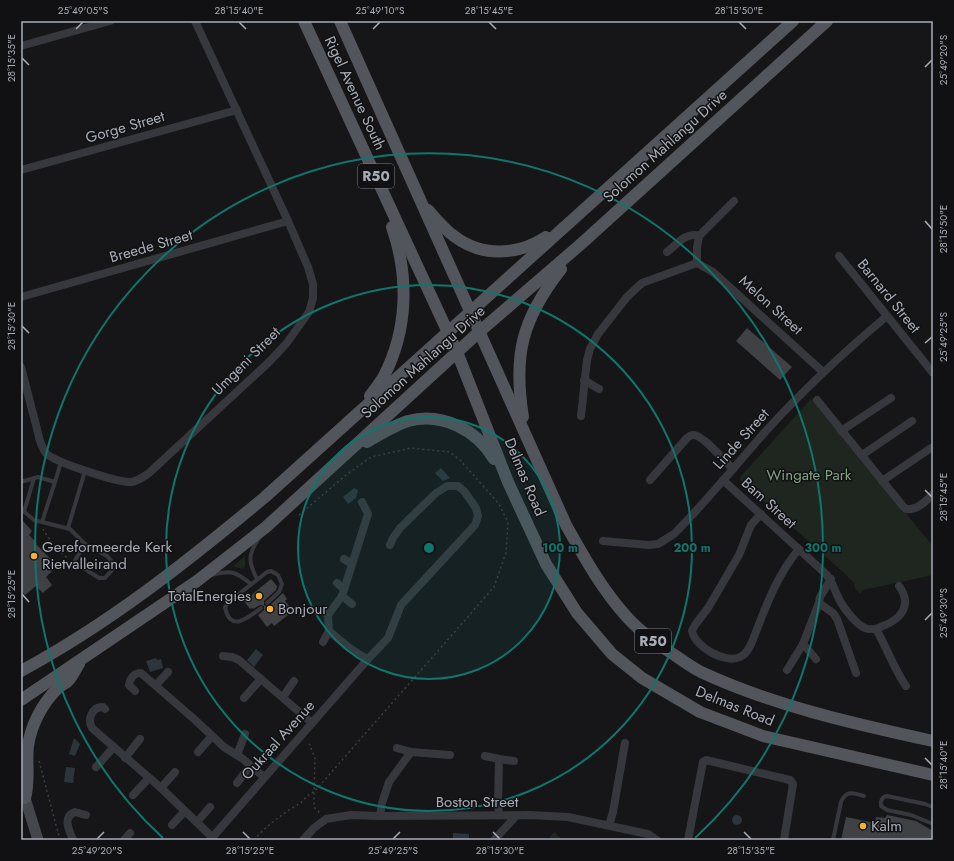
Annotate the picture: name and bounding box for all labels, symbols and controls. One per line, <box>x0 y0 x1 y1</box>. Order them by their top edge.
text: 25°49'05"S <box>58 3 109 18</box>
text: 28°15'40"E <box>215 3 263 18</box>
text: 25°49'10"S <box>355 3 405 18</box>
text: 28°15'45"E <box>465 3 513 18</box>
text: 28°15'50"E <box>715 3 763 18</box>
street label: Rigel Avenue South <box>319 32 391 154</box>
text: 28°15'35"E <box>4 34 19 82</box>
text: 25°49'20"S <box>936 34 951 85</box>
street label: Solomon Mahlangu Drive <box>598 84 732 208</box>
street label: Gorge Street <box>83 105 167 149</box>
road number: R50 <box>358 164 394 188</box>
text: 28°15'50"E <box>936 205 951 253</box>
street label: Breede Street <box>107 224 195 268</box>
street label: Barnard Street <box>852 254 926 338</box>
street label: Melon Street <box>734 270 808 340</box>
street label: Solomon Mahlangu Drive <box>356 300 490 424</box>
text: 28°15'30"E <box>4 302 19 350</box>
text: 25°49'25"S <box>936 311 951 362</box>
street label: Umgeni Street <box>207 321 286 400</box>
street label: Linde Street <box>708 403 775 474</box>
street label: Delmas Road <box>499 434 551 520</box>
park label: Wingate Park <box>767 464 852 486</box>
street label: Bam Street <box>737 472 802 534</box>
text: 28°15'45"E <box>936 473 951 521</box>
place label: Gereformeerde Kerk Rietvalleirand <box>42 536 173 575</box>
text: 100 m <box>542 539 578 557</box>
text: 200 m <box>673 539 711 557</box>
text: 300 m <box>805 539 842 557</box>
centre of rings <box>422 541 436 555</box>
marker: Gereformeerde Kerk Rietvalleirand <box>29 551 39 561</box>
text: 28°15'25"E <box>4 570 19 618</box>
place label: TotalEnergies <box>168 585 251 607</box>
text: 25°49'30"S <box>936 587 951 638</box>
marker: TotalEnergies <box>254 591 264 601</box>
place label: Bonjour <box>278 598 328 620</box>
marker: Bonjour <box>265 604 275 614</box>
road number: R50 <box>635 629 671 653</box>
street label: Delmas Road <box>692 680 778 732</box>
street label: Oukraal Avenue <box>236 695 320 785</box>
text: 28°15'40"E <box>936 741 951 789</box>
street label: Boston Street <box>436 791 519 813</box>
place label: Kalm <box>871 815 902 837</box>
marker: Kalm <box>858 821 868 831</box>
text: 25°49'20"S <box>72 843 123 858</box>
text: 28°15'25"E <box>226 843 274 858</box>
text: 25°49'25"S <box>368 843 419 858</box>
text: 28°15'30"E <box>476 843 524 858</box>
text: 28°15'35"E <box>727 843 775 858</box>

